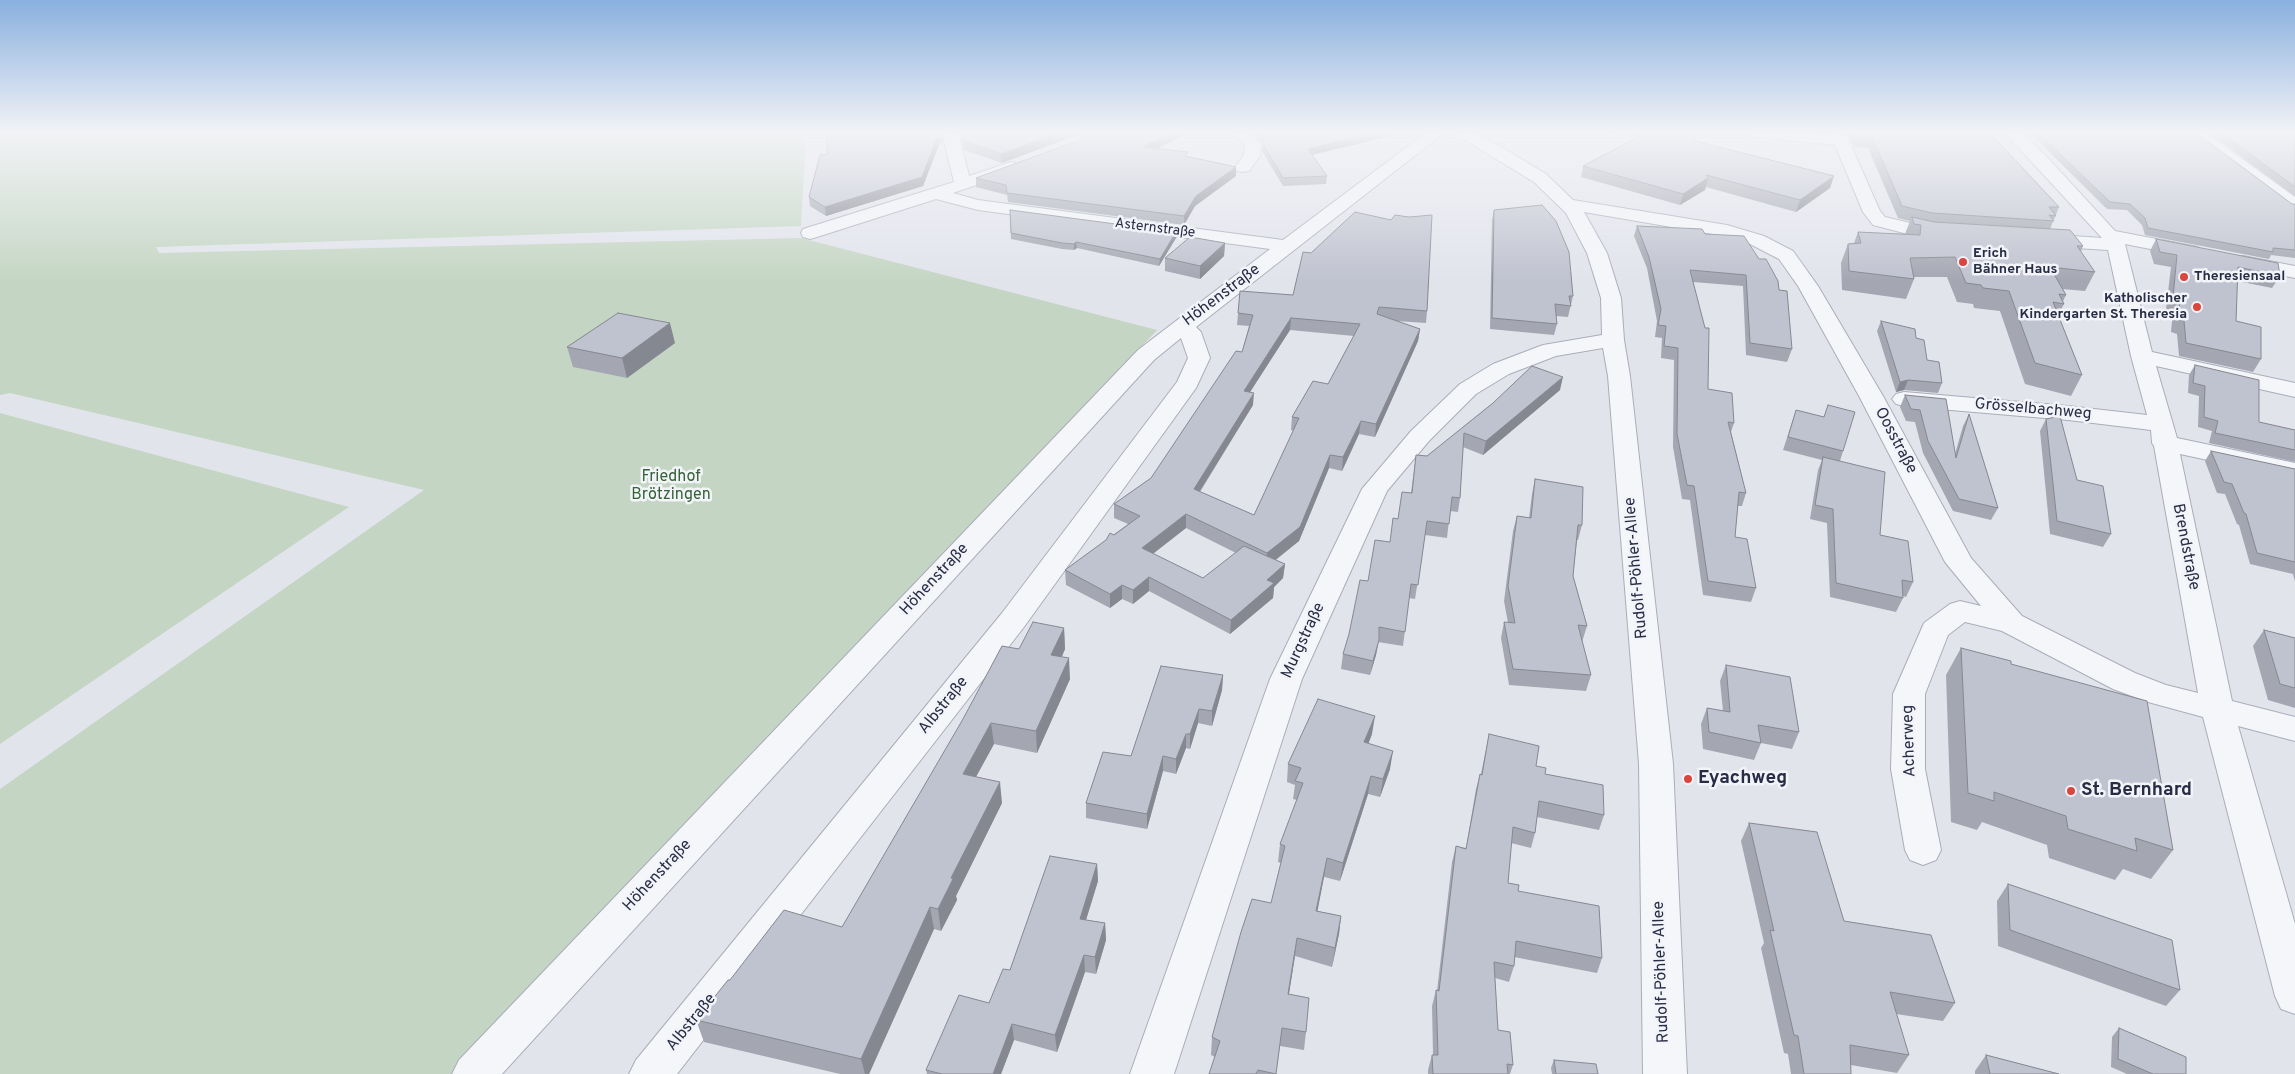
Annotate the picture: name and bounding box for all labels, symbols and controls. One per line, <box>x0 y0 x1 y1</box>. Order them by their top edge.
street label: Asternstraße <box>1114 216 1196 242</box>
place label: Erich Bähner Haus <box>1973 246 2057 278</box>
marker: Erich Bähner Haus <box>1957 256 1969 268</box>
street label: Höhenstraße <box>1180 261 1264 331</box>
place label: Theresiensaal <box>2194 269 2285 285</box>
marker: Theresiensaal <box>2178 271 2190 283</box>
place label: Katholischer Kindergarten St. Theresia <box>2019 291 2187 324</box>
marker: Katholischer Kindergarten St. Theresia <box>2191 301 2203 313</box>
street label: Grösselbachweg <box>1974 395 2092 425</box>
street label: Oosstraße <box>1870 405 1920 477</box>
park label: Friedhof Brötzingen <box>631 468 711 506</box>
street label: Rudolf-Pöhler-Allee <box>1621 496 1653 640</box>
street label: Brendstraße <box>2167 502 2203 592</box>
street label: Höhenstraße <box>897 540 973 620</box>
street label: Murgstraße <box>1278 600 1330 682</box>
street label: Albstraße <box>915 673 973 739</box>
street label: Acherweg <box>1899 705 1921 777</box>
place label: Eyachweg <box>1698 768 1787 790</box>
marker: Eyachweg <box>1682 773 1694 785</box>
place label: St. Bernhard <box>2081 780 2192 802</box>
marker: St. Bernhard <box>2065 785 2077 797</box>
street label: Höhenstraße <box>620 836 696 916</box>
street label: Rudolf-Pöhler-Allee <box>1650 901 1674 1043</box>
street label: Albstraße <box>663 990 721 1056</box>

